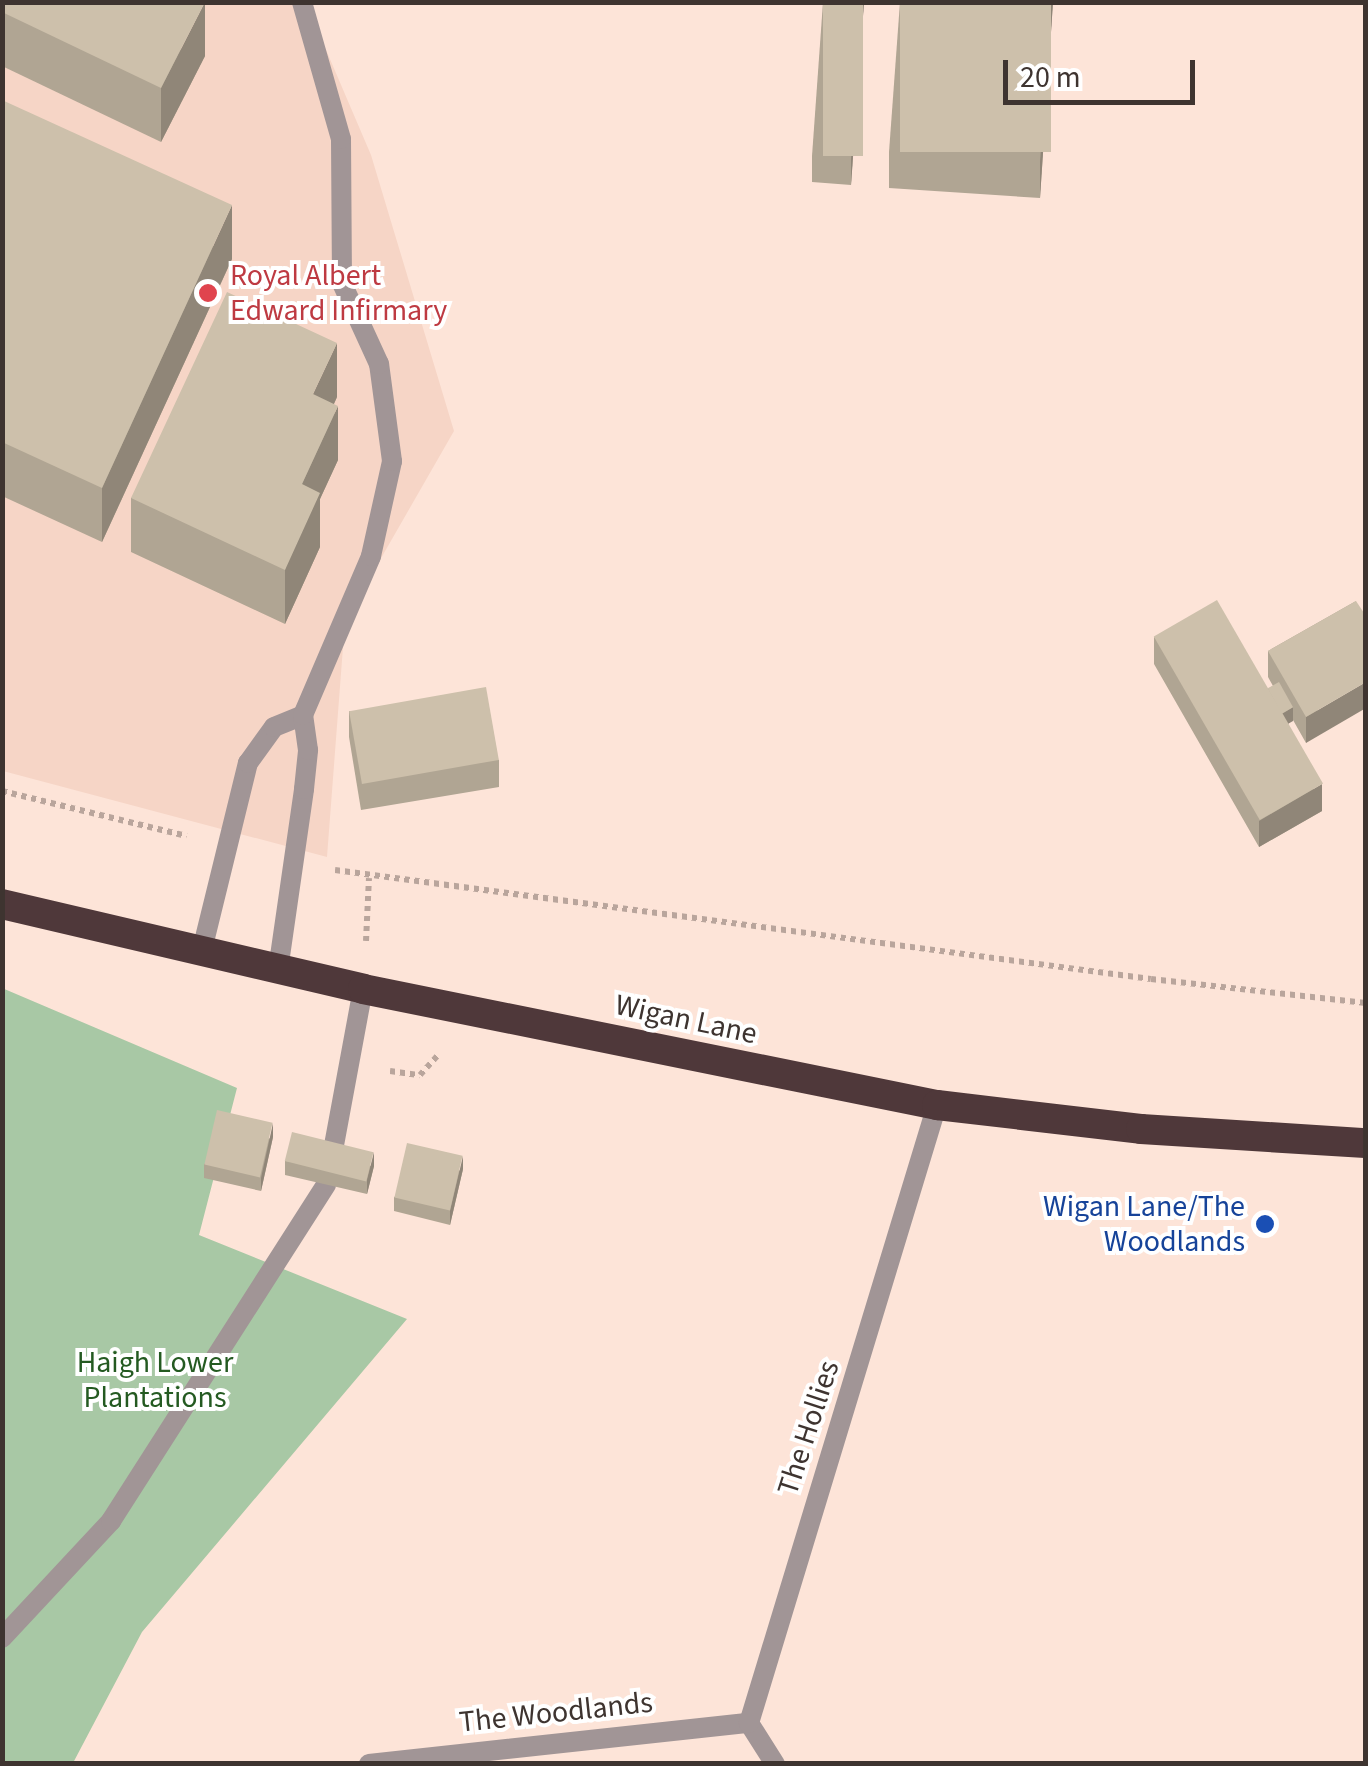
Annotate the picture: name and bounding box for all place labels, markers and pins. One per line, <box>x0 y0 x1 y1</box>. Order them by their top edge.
place label: Royal Albert Edward Infirmary <box>230 258 447 328</box>
marker: Royal Albert Edward Infirmary <box>195 280 221 306</box>
place label: Wigan Lane/The Woodlands <box>1043 1189 1245 1260</box>
marker: Wigan Lane/The Woodlands <box>1254 1213 1276 1235</box>

